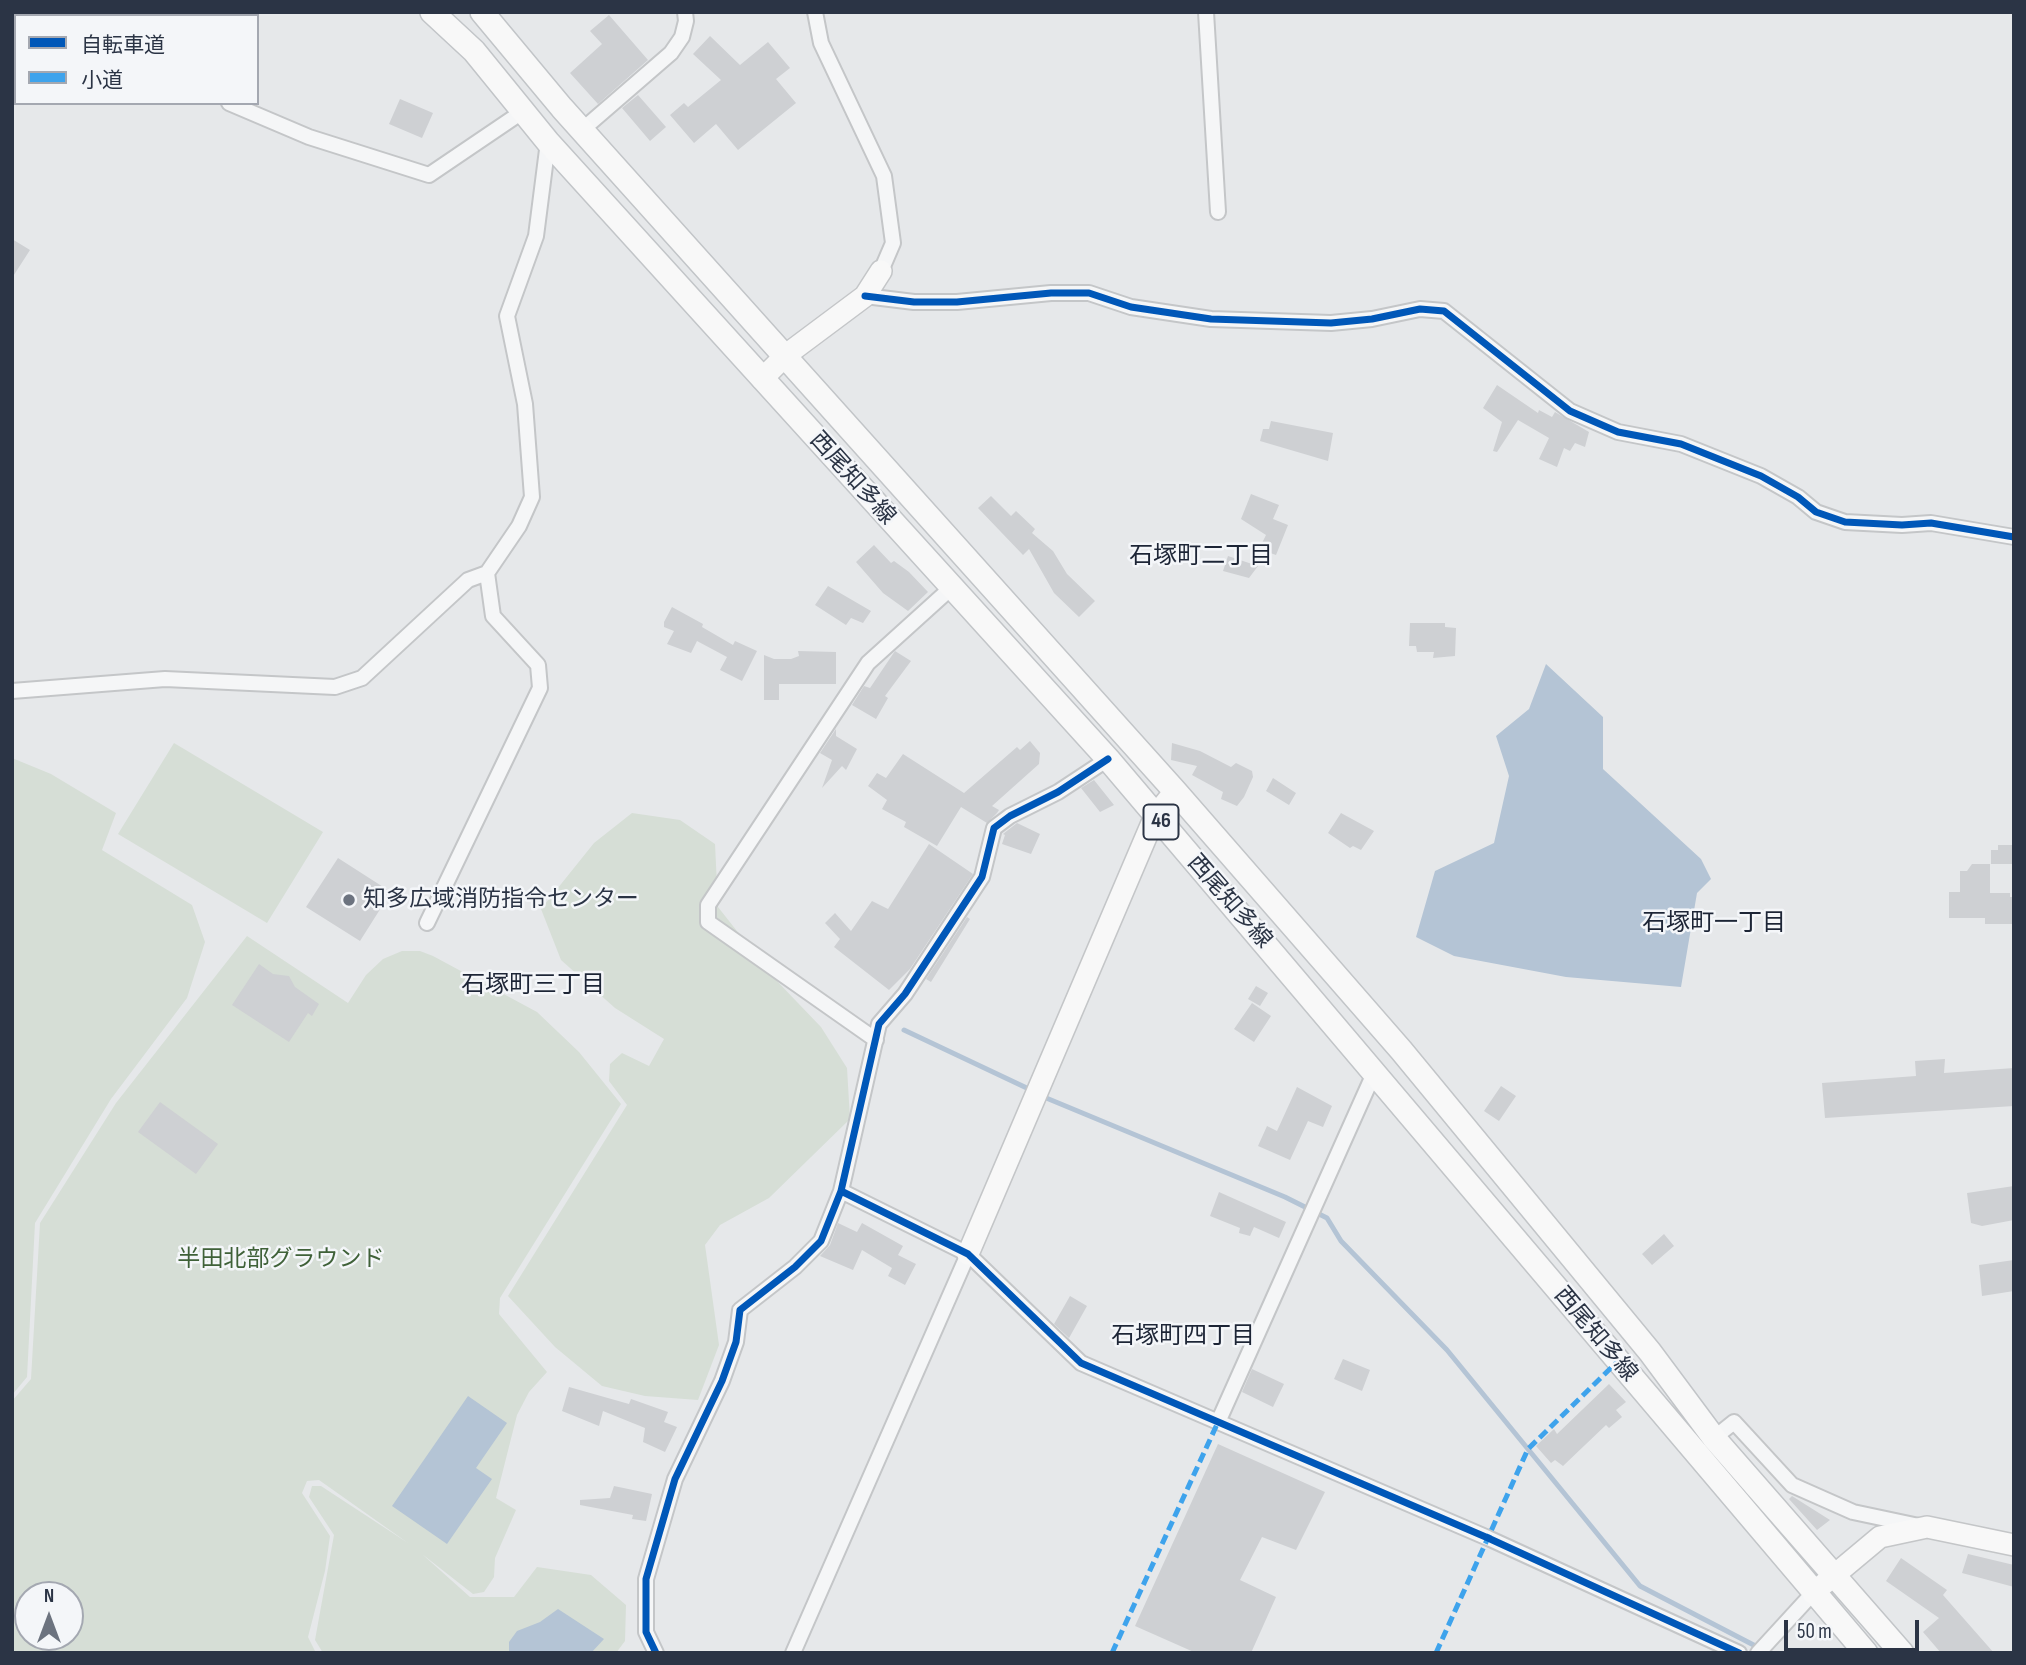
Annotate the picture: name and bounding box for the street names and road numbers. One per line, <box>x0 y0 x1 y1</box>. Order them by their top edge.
street label: 西尾知多線 <box>803 427 901 531</box>
road number: 46 <box>1144 804 1178 840</box>
street label: 西尾知多線 <box>1181 850 1277 954</box>
street label: 西尾知多線 <box>1547 1282 1643 1388</box>

